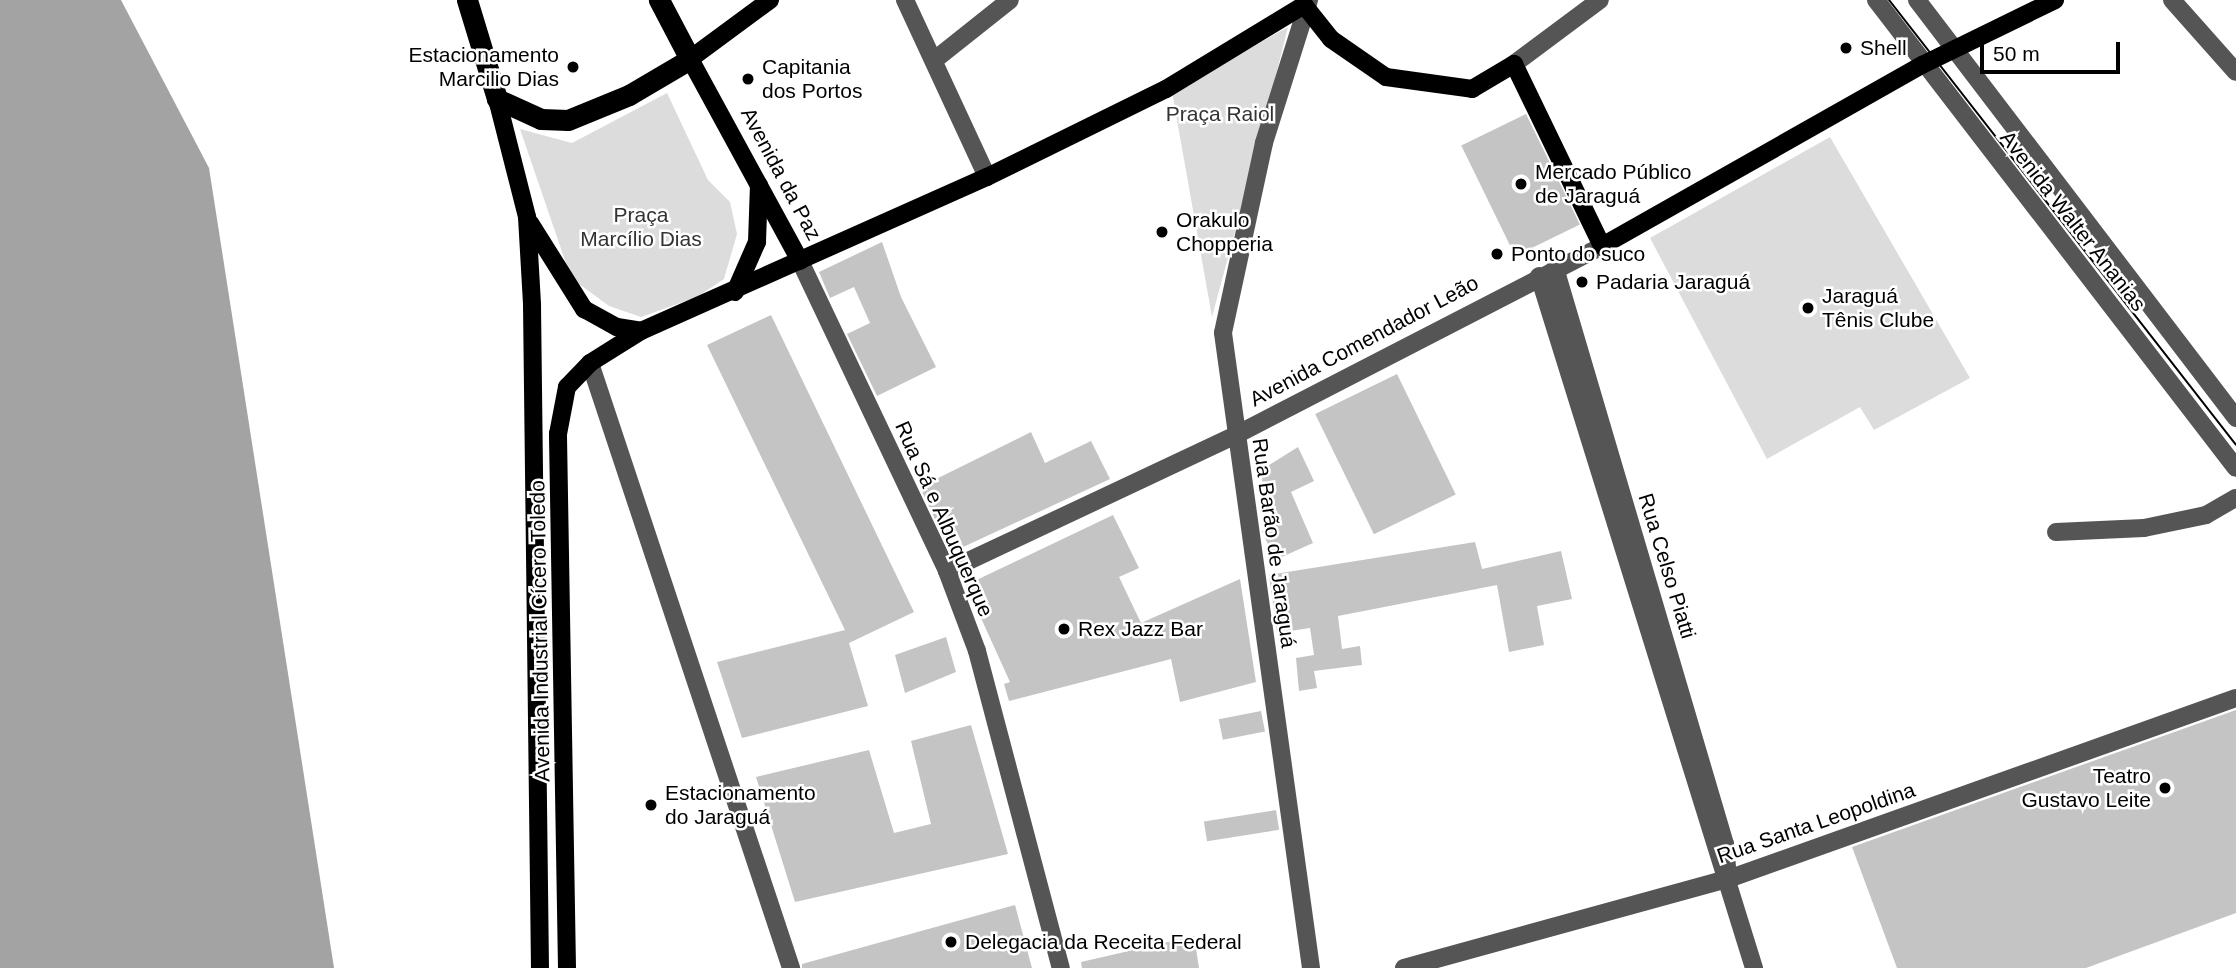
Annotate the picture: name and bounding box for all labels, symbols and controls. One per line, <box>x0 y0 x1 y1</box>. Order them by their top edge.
scale bar <box>1984 28 2124 72</box>
place label: Shell <box>1860 35 1907 61</box>
marker: Shell <box>1838 40 1854 56</box>
place label: Estacionamento Marcilio Dias <box>408 42 559 92</box>
text: 50 m <box>1993 42 2040 65</box>
place label: Capitania dos Portos <box>762 54 862 104</box>
marker: Estacionamento Marcilio Dias <box>565 59 581 75</box>
marker: Capitania dos Portos <box>740 71 756 87</box>
park label: Praça Raiol <box>1166 101 1274 127</box>
street label: Avenida da Paz <box>735 103 827 245</box>
street label: Avenida Walter Ananias <box>1994 125 2152 317</box>
place label: Mercado Público de Jaraguá <box>1535 159 1691 209</box>
marker: Mercado Público de Jaraguá <box>1513 176 1529 192</box>
park label: Praça Marcílio Dias <box>580 202 702 252</box>
place label: Orakulo Chopperia <box>1176 207 1273 257</box>
marker: Orakulo Chopperia <box>1154 224 1170 240</box>
place label: Ponto do suco <box>1511 241 1645 267</box>
marker: Ponto do suco <box>1489 246 1505 262</box>
place label: Padaria Jaraguá <box>1596 269 1750 295</box>
street label: Avenida Comendador Leão <box>1245 270 1483 412</box>
marker: Padaria Jaraguá <box>1574 274 1590 290</box>
place label: Jaraguá Tênis Clube <box>1822 283 1934 333</box>
marker: Jaraguá Tênis Clube <box>1800 300 1816 316</box>
street label: Rua Sá e Albuquerque <box>889 417 999 621</box>
street label: Rua Barão de Jaraguá <box>1247 437 1301 649</box>
street label: Avenida Industrial Cícero Toledo <box>525 480 555 782</box>
street label: Rua Celso Piatti <box>1633 490 1701 642</box>
place label: Rex Jazz Bar <box>1078 616 1203 642</box>
marker: Rex Jazz Bar <box>1056 621 1072 637</box>
place label: Teatro Gustavo Leite <box>2021 763 2151 813</box>
street label: Rua Santa Leopoldina <box>1714 777 1918 869</box>
place label: Estacionamento do Jaraguá <box>665 780 816 830</box>
marker: Teatro Gustavo Leite <box>2157 780 2173 796</box>
marker: Estacionamento do Jaraguá <box>643 797 659 813</box>
place label: Delegacia da Receita Federal <box>965 929 1242 955</box>
marker: Delegacia da Receita Federal <box>943 934 959 950</box>

